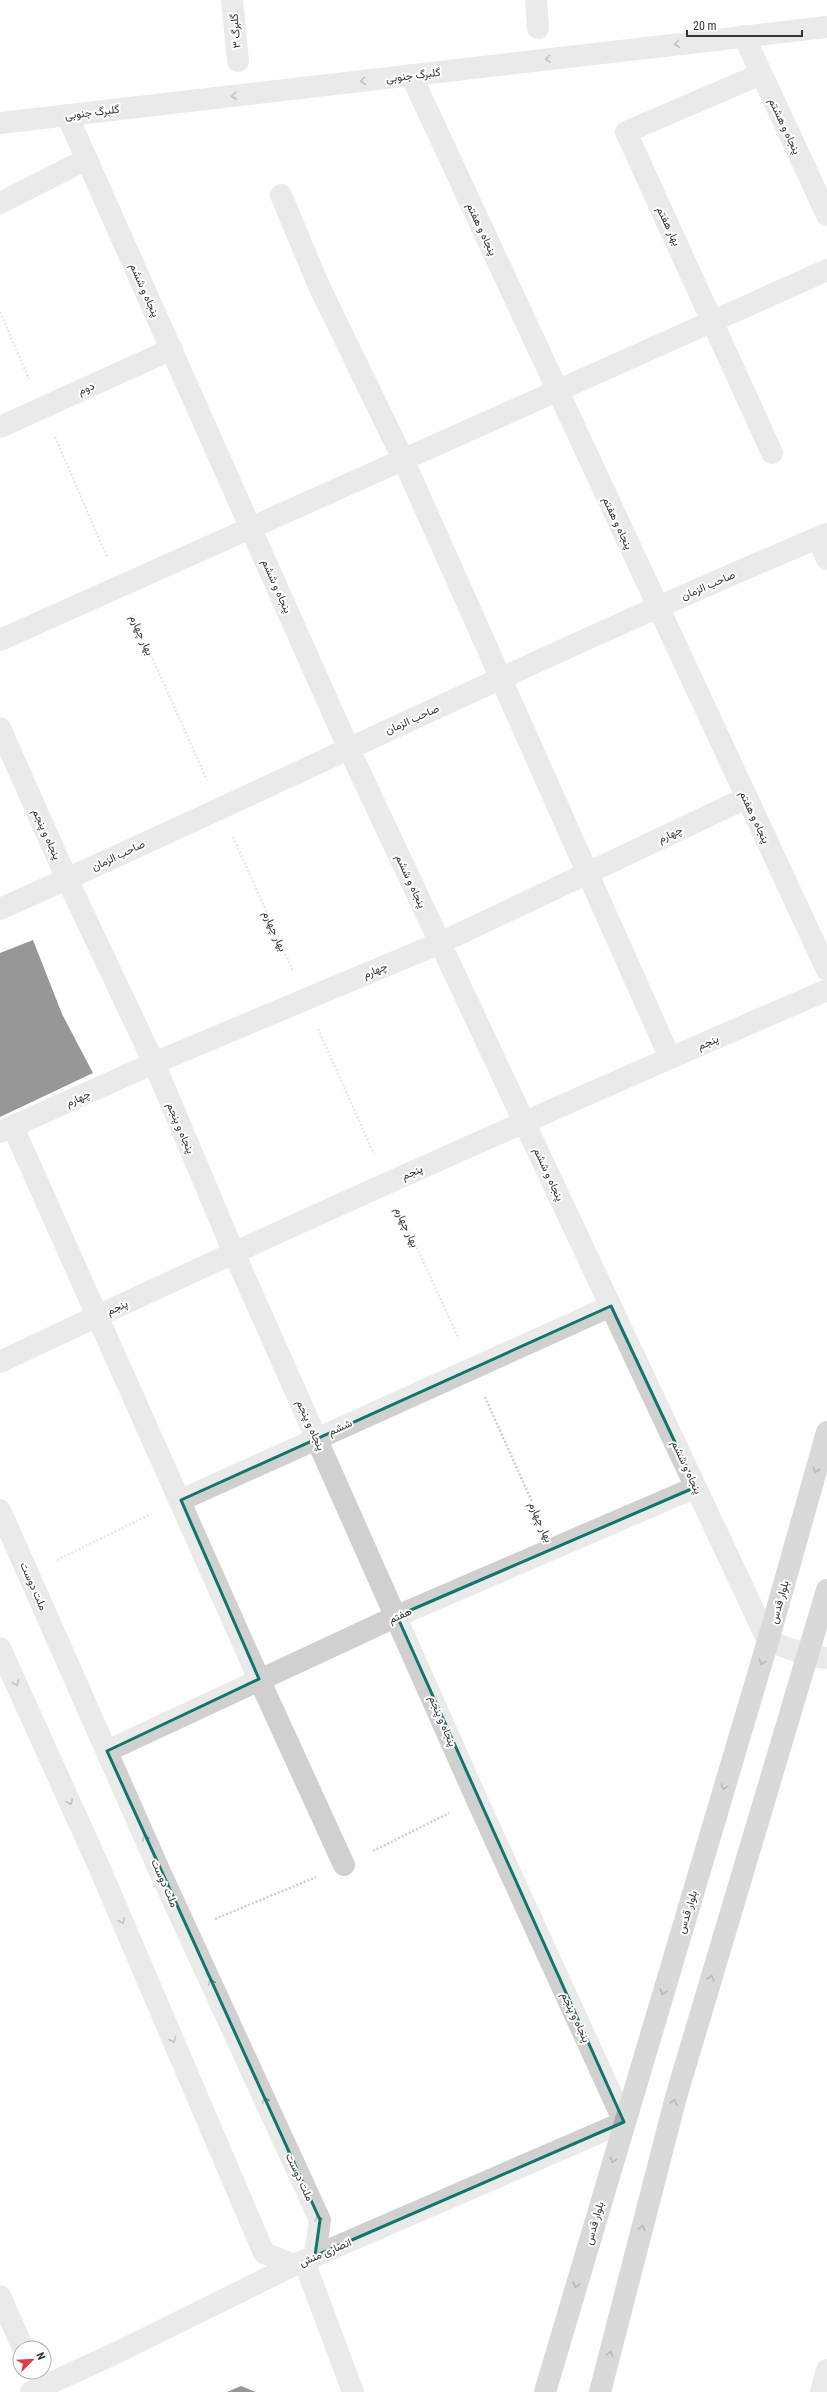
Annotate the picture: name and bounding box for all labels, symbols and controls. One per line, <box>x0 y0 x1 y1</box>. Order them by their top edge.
scale bar <box>687 12 802 38</box>
street label: گلبرگ ۳ <box>227 13 243 49</box>
text: 20 m <box>693 19 717 33</box>
one-way arrow <box>674 39 680 48</box>
one-way arrow <box>545 54 551 63</box>
street label: گلبرگ جنوبی <box>385 66 441 85</box>
one-way arrow <box>360 76 366 85</box>
one-way arrow <box>231 91 237 100</box>
street label: پنجاه و هشتم <box>765 96 803 157</box>
street label: گلبرگ جنوبی <box>64 103 120 122</box>
street label: پنجاه و هفتم <box>463 201 499 258</box>
street label: بهار هفتم <box>653 204 683 248</box>
street label: پنجاه و ششم <box>126 261 162 320</box>
street label: دوم <box>76 379 97 399</box>
street label: پنجاه و هفتم <box>599 495 635 552</box>
street label: پنجاه و ششم <box>258 557 294 616</box>
street label: صاحب الزمان <box>679 568 737 603</box>
street label: بهار چهارم <box>126 613 156 658</box>
street label: صاحب الزمان <box>383 702 441 737</box>
street label: پنجاه و هفتم <box>736 789 772 846</box>
street label: پنجاه و پنجم <box>29 807 64 862</box>
street label: چهارم <box>656 823 685 847</box>
street label: صاحب الزمان <box>89 837 147 873</box>
street label: پنجاه و ششم <box>392 852 429 910</box>
street label: بهار چهارم <box>259 909 289 954</box>
street label: چهارم <box>361 960 390 982</box>
street label: پنجم <box>696 1032 721 1054</box>
street label: چهارم <box>64 1087 93 1110</box>
street label: پنجاه و پنجم <box>163 1101 197 1156</box>
street label: پنجاه و ششم <box>530 1145 567 1203</box>
street label: پنجم <box>400 1162 425 1184</box>
street label: بهار چهارم <box>391 1205 422 1250</box>
street label: پنجم <box>105 1297 130 1319</box>
street label: پنجاه و پنجم <box>293 1398 328 1453</box>
street label: ششم <box>326 1416 355 1439</box>
street label: پنجاه و ششم <box>668 1438 705 1496</box>
one-way arrow <box>813 1467 821 1473</box>
street label: بهار چهارم <box>525 1500 555 1545</box>
street label: ملت دوست <box>17 1560 50 1612</box>
street label: بلوار قدس <box>767 1579 792 1625</box>
street label: هفتم <box>387 1604 415 1627</box>
one-way arrow <box>758 1659 767 1666</box>
one-way arrow <box>11 1679 19 1687</box>
street label: پنجاه و پنجم <box>425 1694 459 1749</box>
one-way arrow <box>720 1783 729 1790</box>
one-way arrow <box>65 1798 73 1805</box>
one-way arrow <box>142 1834 150 1841</box>
street label: ملت دوست <box>148 1857 181 1909</box>
street label: بلوار قدس <box>675 1889 700 1935</box>
one-way arrow <box>117 1916 125 1924</box>
one-way arrow <box>706 1974 715 1981</box>
one-way arrow <box>208 1978 216 1986</box>
one-way arrow <box>659 1988 668 1995</box>
street label: پنجاه و پنجم <box>557 1990 593 2045</box>
one-way arrow <box>168 2036 176 2044</box>
one-way arrow <box>262 2096 270 2104</box>
one-way arrow <box>670 2099 678 2106</box>
street label: ملت دوست <box>283 2151 316 2203</box>
one-way arrow <box>609 2156 618 2163</box>
street label: بلوار قدس <box>582 2200 607 2246</box>
one-way arrow <box>314 2215 323 2222</box>
one-way arrow <box>637 2225 646 2232</box>
street label: انصاری منش <box>297 2236 353 2269</box>
one-way arrow <box>572 2281 581 2288</box>
north arrow <box>12 2340 52 2380</box>
text: N <box>33 2350 48 2362</box>
one-way arrow <box>605 2351 613 2357</box>

